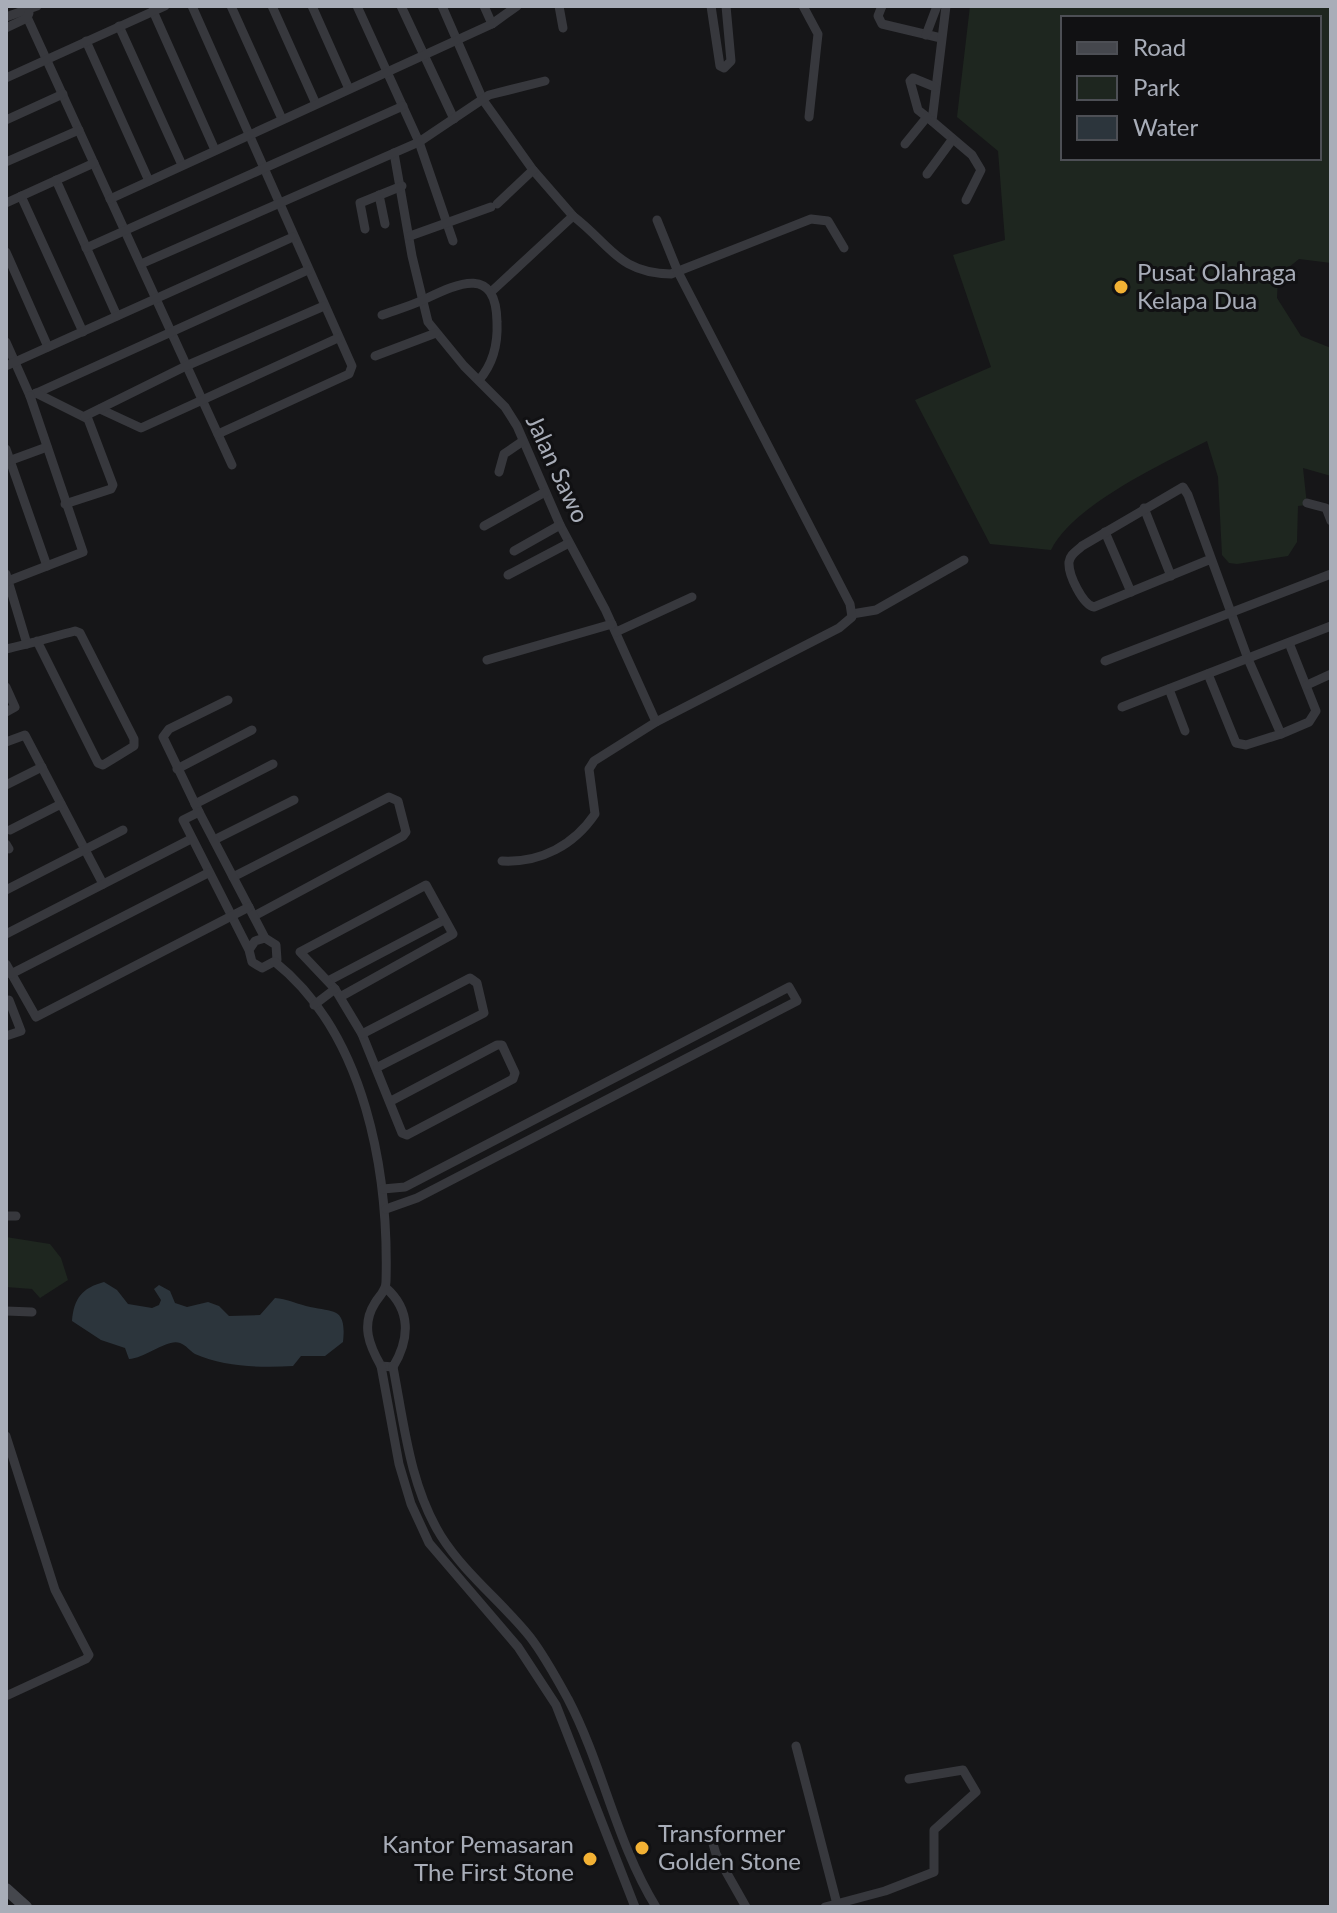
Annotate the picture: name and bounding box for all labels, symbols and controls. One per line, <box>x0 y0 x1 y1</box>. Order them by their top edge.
legend <box>1061 16 1321 160</box>
text: Road <box>1133 32 1186 61</box>
text: Park <box>1133 72 1181 101</box>
text: Water <box>1133 112 1198 141</box>
place label: Pusat Olahraga Kelapa Dua <box>1137 257 1296 314</box>
marker: Pusat Olahraga Kelapa Dua <box>1112 278 1130 296</box>
street label: Jalan Sawo <box>521 410 596 527</box>
place label: Transformer Golden Stone <box>658 1818 801 1875</box>
place label: Kantor Pemasaran The First Stone <box>382 1829 574 1886</box>
marker: Transformer Golden Stone <box>633 1839 651 1857</box>
marker: Kantor Pemasaran The First Stone <box>581 1850 599 1868</box>

